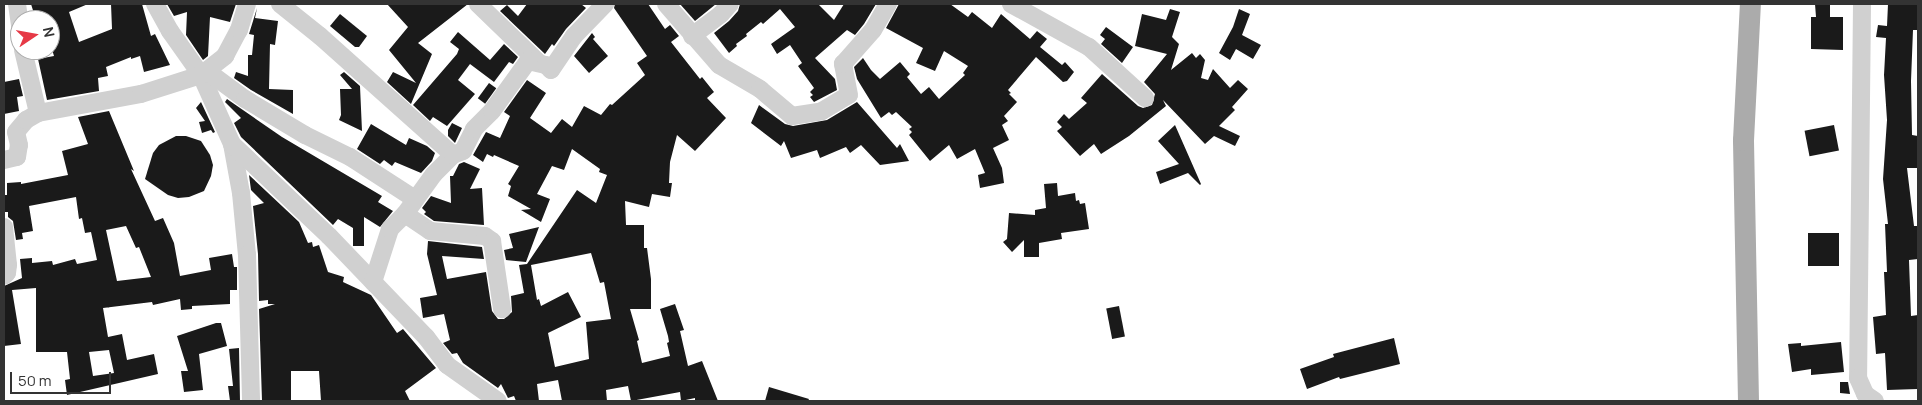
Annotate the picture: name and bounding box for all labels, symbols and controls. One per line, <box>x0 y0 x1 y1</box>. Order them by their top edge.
north arrow <box>10 10 60 60</box>
text: N <box>39 25 60 39</box>
scale bar <box>12 362 114 394</box>
text: 50 m <box>18 370 52 391</box>

